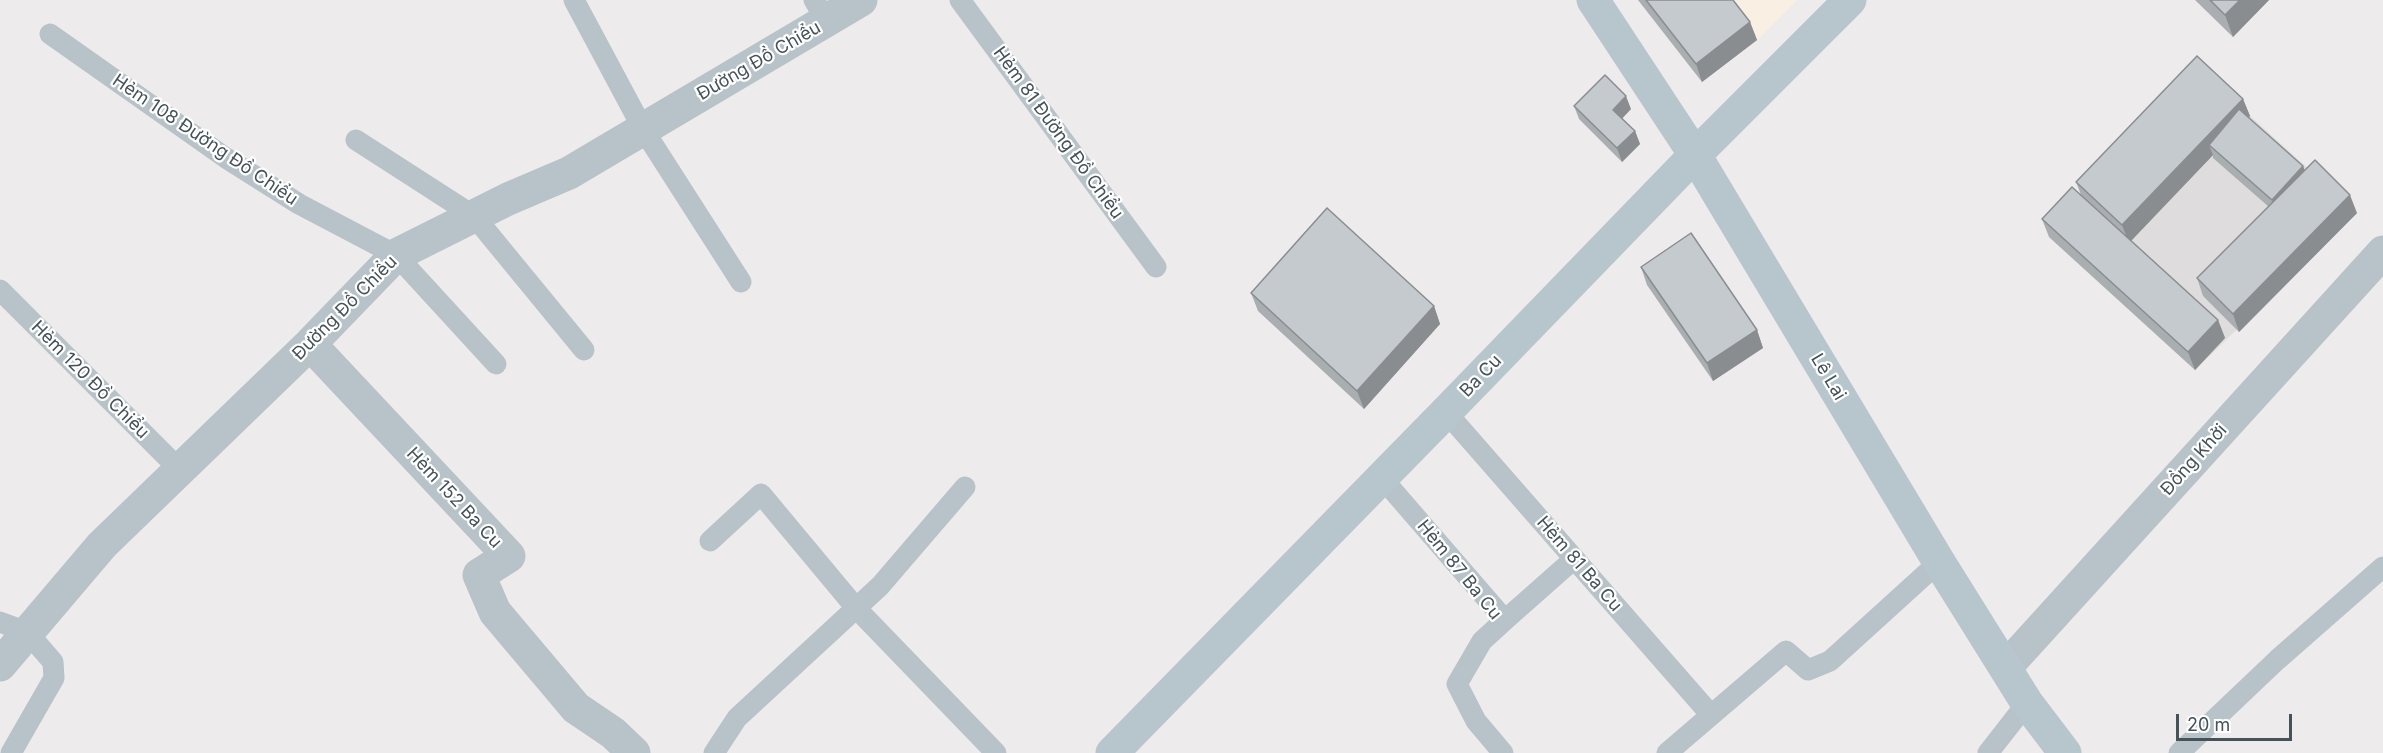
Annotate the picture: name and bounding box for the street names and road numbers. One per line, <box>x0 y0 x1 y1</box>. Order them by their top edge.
street label: Đường Đồ Chiểu <box>693 17 825 105</box>
street label: Hẻm 81 Đường Đồ Chiểu <box>988 43 1128 223</box>
street label: Hẻm 108 Đường Đồ Chiểu <box>108 70 302 210</box>
street label: Đường Đồ Chiểu <box>288 251 402 365</box>
street label: Hẻm 120 Đồ Chiểu <box>27 317 153 443</box>
street label: Ba Cu <box>1456 350 1506 402</box>
street label: Lê Lai <box>1806 350 1850 404</box>
street label: Đồng Khởi <box>2156 420 2232 500</box>
street label: Hẻm 152 Ba Cu <box>402 443 506 553</box>
street label: Hẻm 81 Ba Cu <box>1532 512 1626 616</box>
street label: Hẻm 87 Ba Cu <box>1412 516 1506 624</box>

